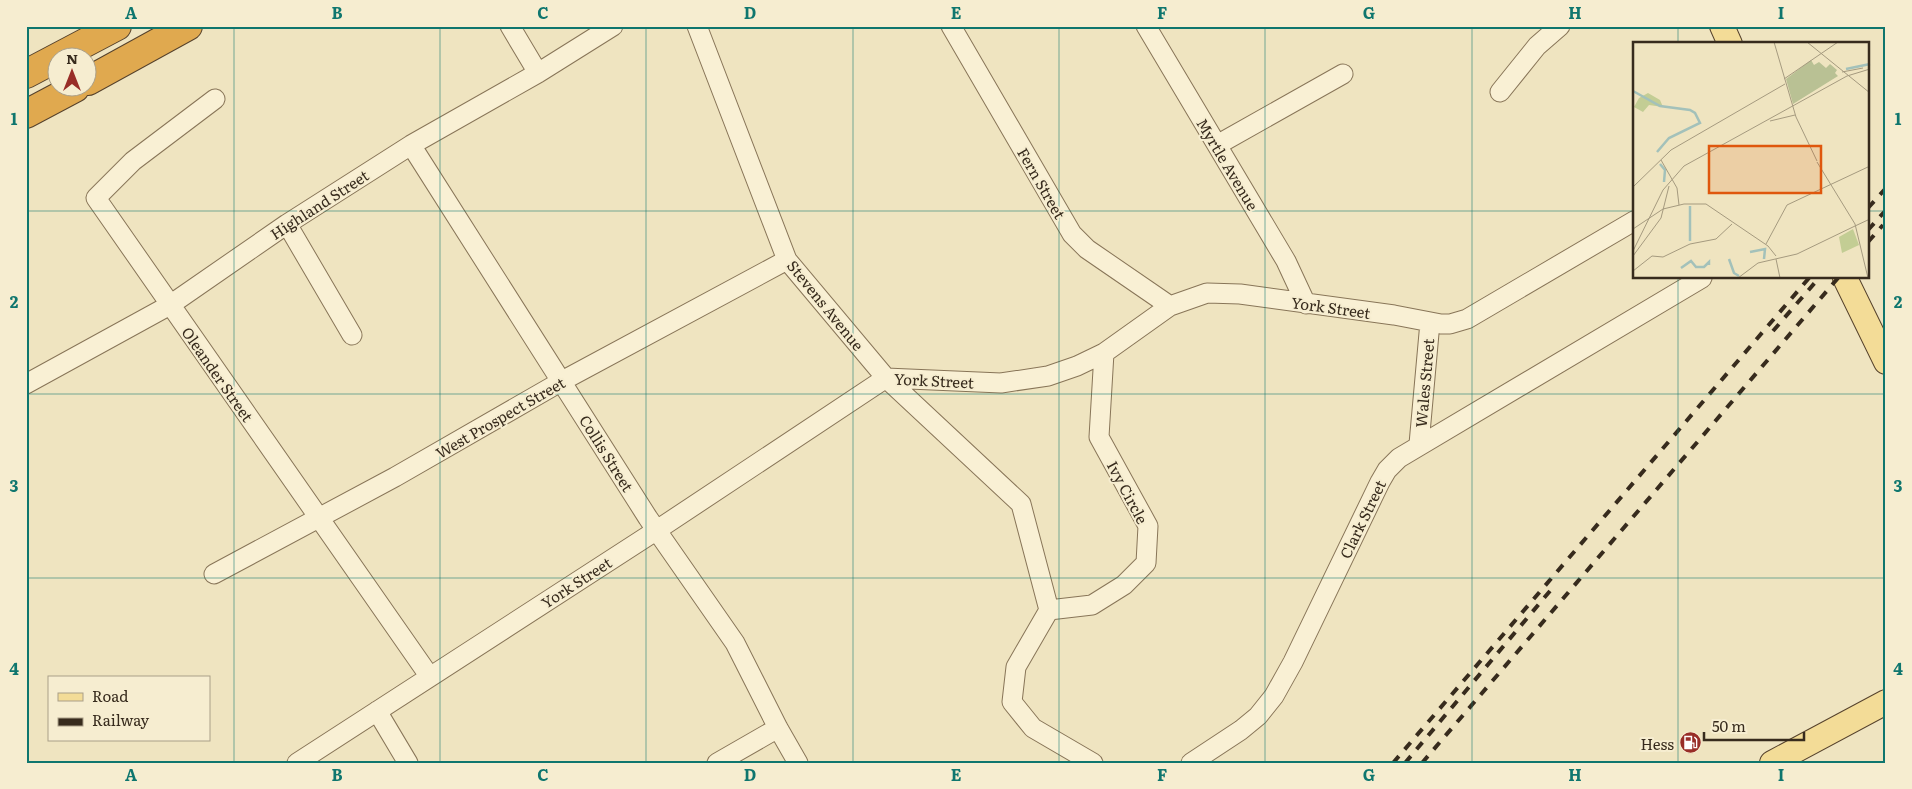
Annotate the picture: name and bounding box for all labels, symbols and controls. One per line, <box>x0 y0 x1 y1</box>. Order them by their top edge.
text: A <box>125 0 137 24</box>
text: B <box>331 0 343 24</box>
text: C <box>537 0 549 24</box>
text: D <box>744 0 756 24</box>
text: E <box>951 0 962 24</box>
text: F <box>1157 0 1167 24</box>
text: G <box>1363 0 1375 24</box>
text: H <box>1568 0 1582 24</box>
text: I <box>1778 0 1784 24</box>
inset map <box>1633 42 1870 279</box>
north arrow <box>48 48 98 98</box>
text: N <box>66 48 78 68</box>
text: 1 <box>11 106 18 130</box>
text: 1 <box>1895 106 1902 130</box>
street label: Myrtle Avenue <box>1191 114 1265 215</box>
street label: Fern Street <box>1012 143 1072 223</box>
street label: Highland Street <box>265 163 373 245</box>
street label: Stevens Avenue <box>782 255 870 355</box>
text: 2 <box>10 289 19 313</box>
text: 2 <box>1894 289 1903 313</box>
street label: York Street <box>1290 290 1372 324</box>
street label: Oleander Street <box>177 322 259 426</box>
street label: Wales Street <box>1409 337 1439 429</box>
street label: York Street <box>894 366 974 394</box>
street label: West Prospect Street <box>431 371 569 463</box>
street label: Collis Street <box>574 410 640 496</box>
street label: Ivy Circle <box>1102 456 1154 528</box>
text: 3 <box>10 473 19 497</box>
text: 3 <box>1894 473 1903 497</box>
street label: Clark Street <box>1333 476 1391 562</box>
street label: York Street <box>536 551 616 613</box>
text: 4 <box>9 656 19 680</box>
text: 4 <box>1893 656 1903 680</box>
legend <box>48 676 210 742</box>
text: Road <box>92 684 128 707</box>
text: Railway <box>92 708 150 731</box>
scale bar <box>1704 709 1804 741</box>
text: 50 m <box>1712 714 1746 737</box>
fuel station icon: Hess <box>1678 731 1702 755</box>
place label: Hess <box>1640 732 1674 755</box>
text: A <box>125 762 137 786</box>
text: B <box>331 762 343 786</box>
text: C <box>537 762 549 786</box>
text: D <box>744 762 756 786</box>
text: E <box>951 762 962 786</box>
text: F <box>1157 762 1167 786</box>
text: G <box>1363 762 1375 786</box>
text: H <box>1568 762 1582 786</box>
text: I <box>1778 762 1784 786</box>

